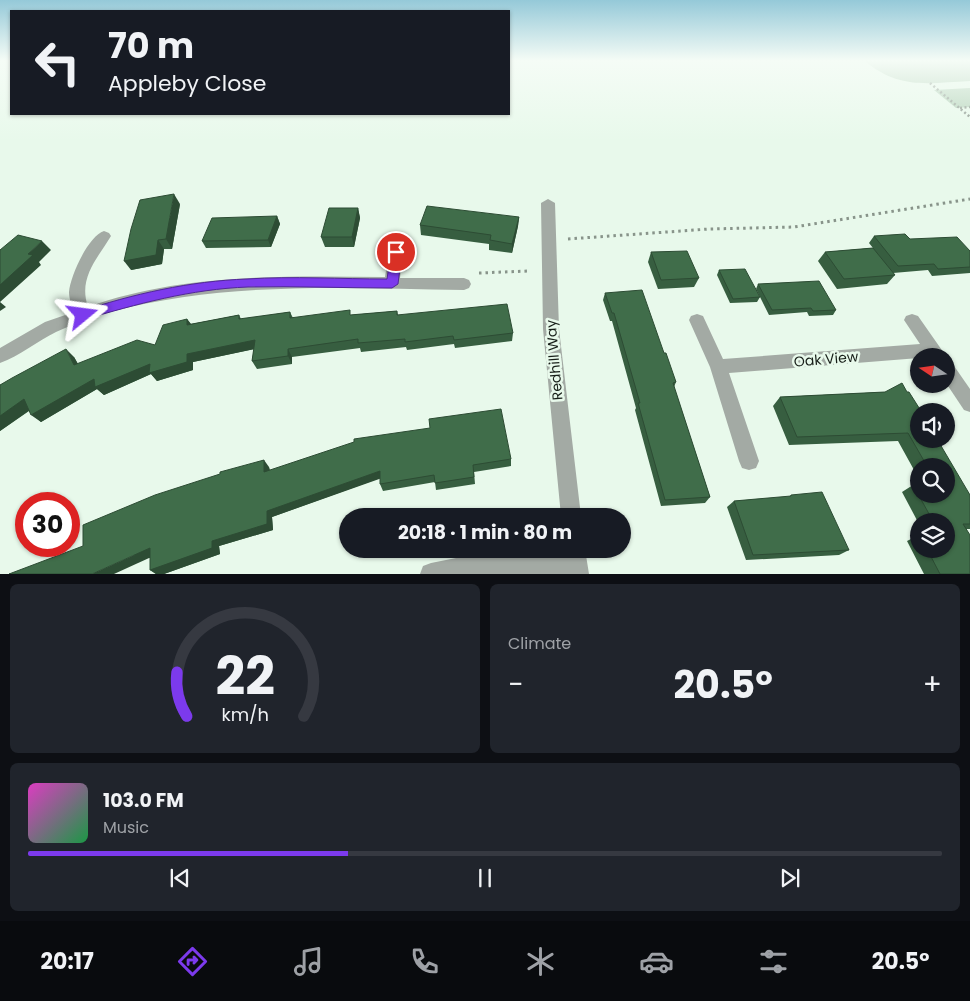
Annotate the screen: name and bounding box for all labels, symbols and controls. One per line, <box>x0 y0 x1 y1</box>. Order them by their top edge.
text: 70 m <box>108 21 194 70</box>
icon: left <box>25 30 90 95</box>
text: Appleby Close <box>108 68 266 99</box>
pin <box>375 231 417 273</box>
icon: arrive <box>382 238 410 266</box>
position arrow <box>56 288 108 340</box>
street label: Redhill Way <box>541 319 567 401</box>
street label: Oak View <box>793 346 860 372</box>
north arrow <box>910 348 955 392</box>
map controls <box>910 348 955 558</box>
button: sound <box>910 403 955 448</box>
button: search <box>910 458 955 503</box>
speed limit sign: 30 <box>15 492 80 557</box>
button: layers <box>910 513 955 558</box>
text: 20:18 · 1 min · 80 m <box>398 519 572 546</box>
text: Climate <box>508 632 571 655</box>
text: 22 <box>215 640 275 713</box>
text: 20.5° <box>673 658 773 711</box>
text: − <box>508 665 523 704</box>
text: + <box>923 665 942 704</box>
text: km/h <box>221 702 269 727</box>
text: 103.0 FM <box>103 787 184 814</box>
text: Music <box>103 816 149 839</box>
icon: previous <box>166 864 194 892</box>
icon: pause <box>471 864 499 892</box>
icon: next <box>776 864 804 892</box>
icon: directions <box>175 944 210 979</box>
icon: music <box>291 944 326 979</box>
icon: phone <box>407 944 442 979</box>
icon: climate <box>523 944 558 979</box>
icon: car <box>639 944 674 979</box>
icon: filters <box>756 944 791 979</box>
text: 20:17 <box>41 946 94 977</box>
text: 20.5° <box>872 946 929 977</box>

